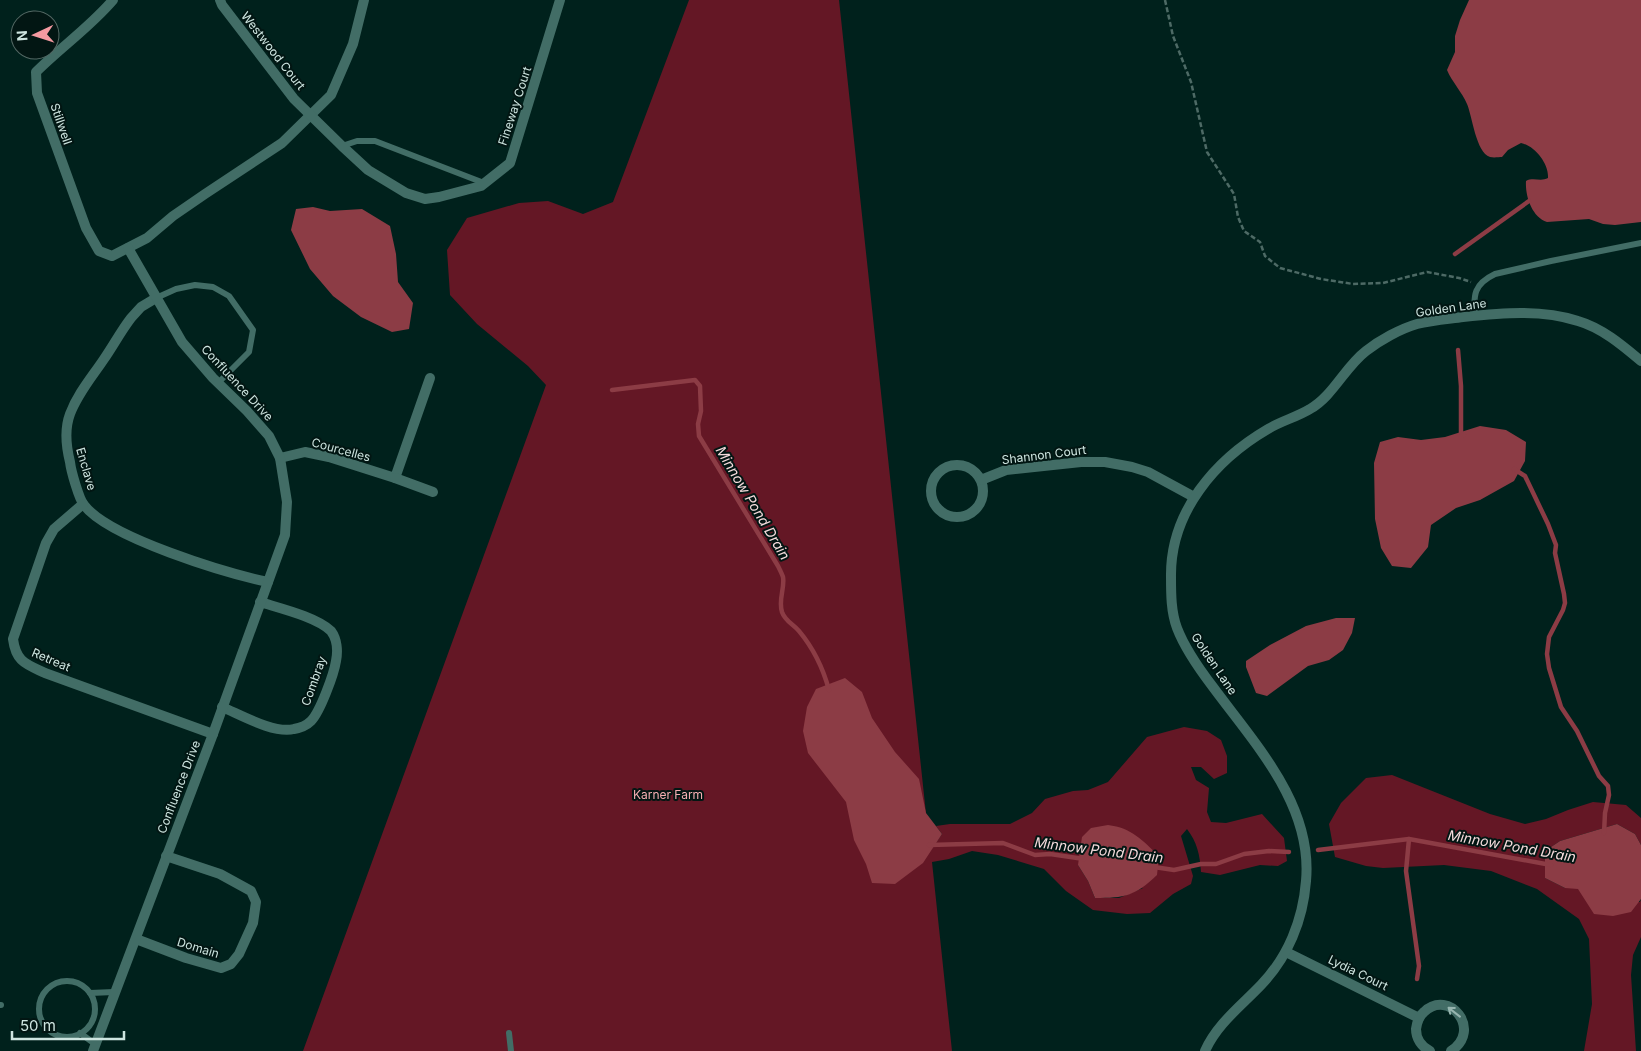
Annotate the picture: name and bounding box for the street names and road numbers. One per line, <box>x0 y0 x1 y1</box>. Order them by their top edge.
street label: Westwood Court <box>238 9 309 93</box>
street label: Fineway Court <box>495 64 534 147</box>
street label: Stillwell <box>47 101 76 146</box>
street label: Golden Lane <box>1414 295 1487 320</box>
street label: Confluence Drive <box>198 341 276 424</box>
street label: Courcelles <box>310 434 372 465</box>
street label: Shannon Court <box>1001 442 1087 467</box>
street label: Enclave <box>73 446 100 492</box>
street label: Golden Lane <box>1188 630 1241 698</box>
street label: Retreat <box>30 645 73 674</box>
street label: Combray <box>298 654 329 708</box>
street label: Confluence Drive <box>154 738 203 836</box>
street label: Domain <box>175 934 221 961</box>
street label: Lydia Court <box>1326 952 1391 993</box>

